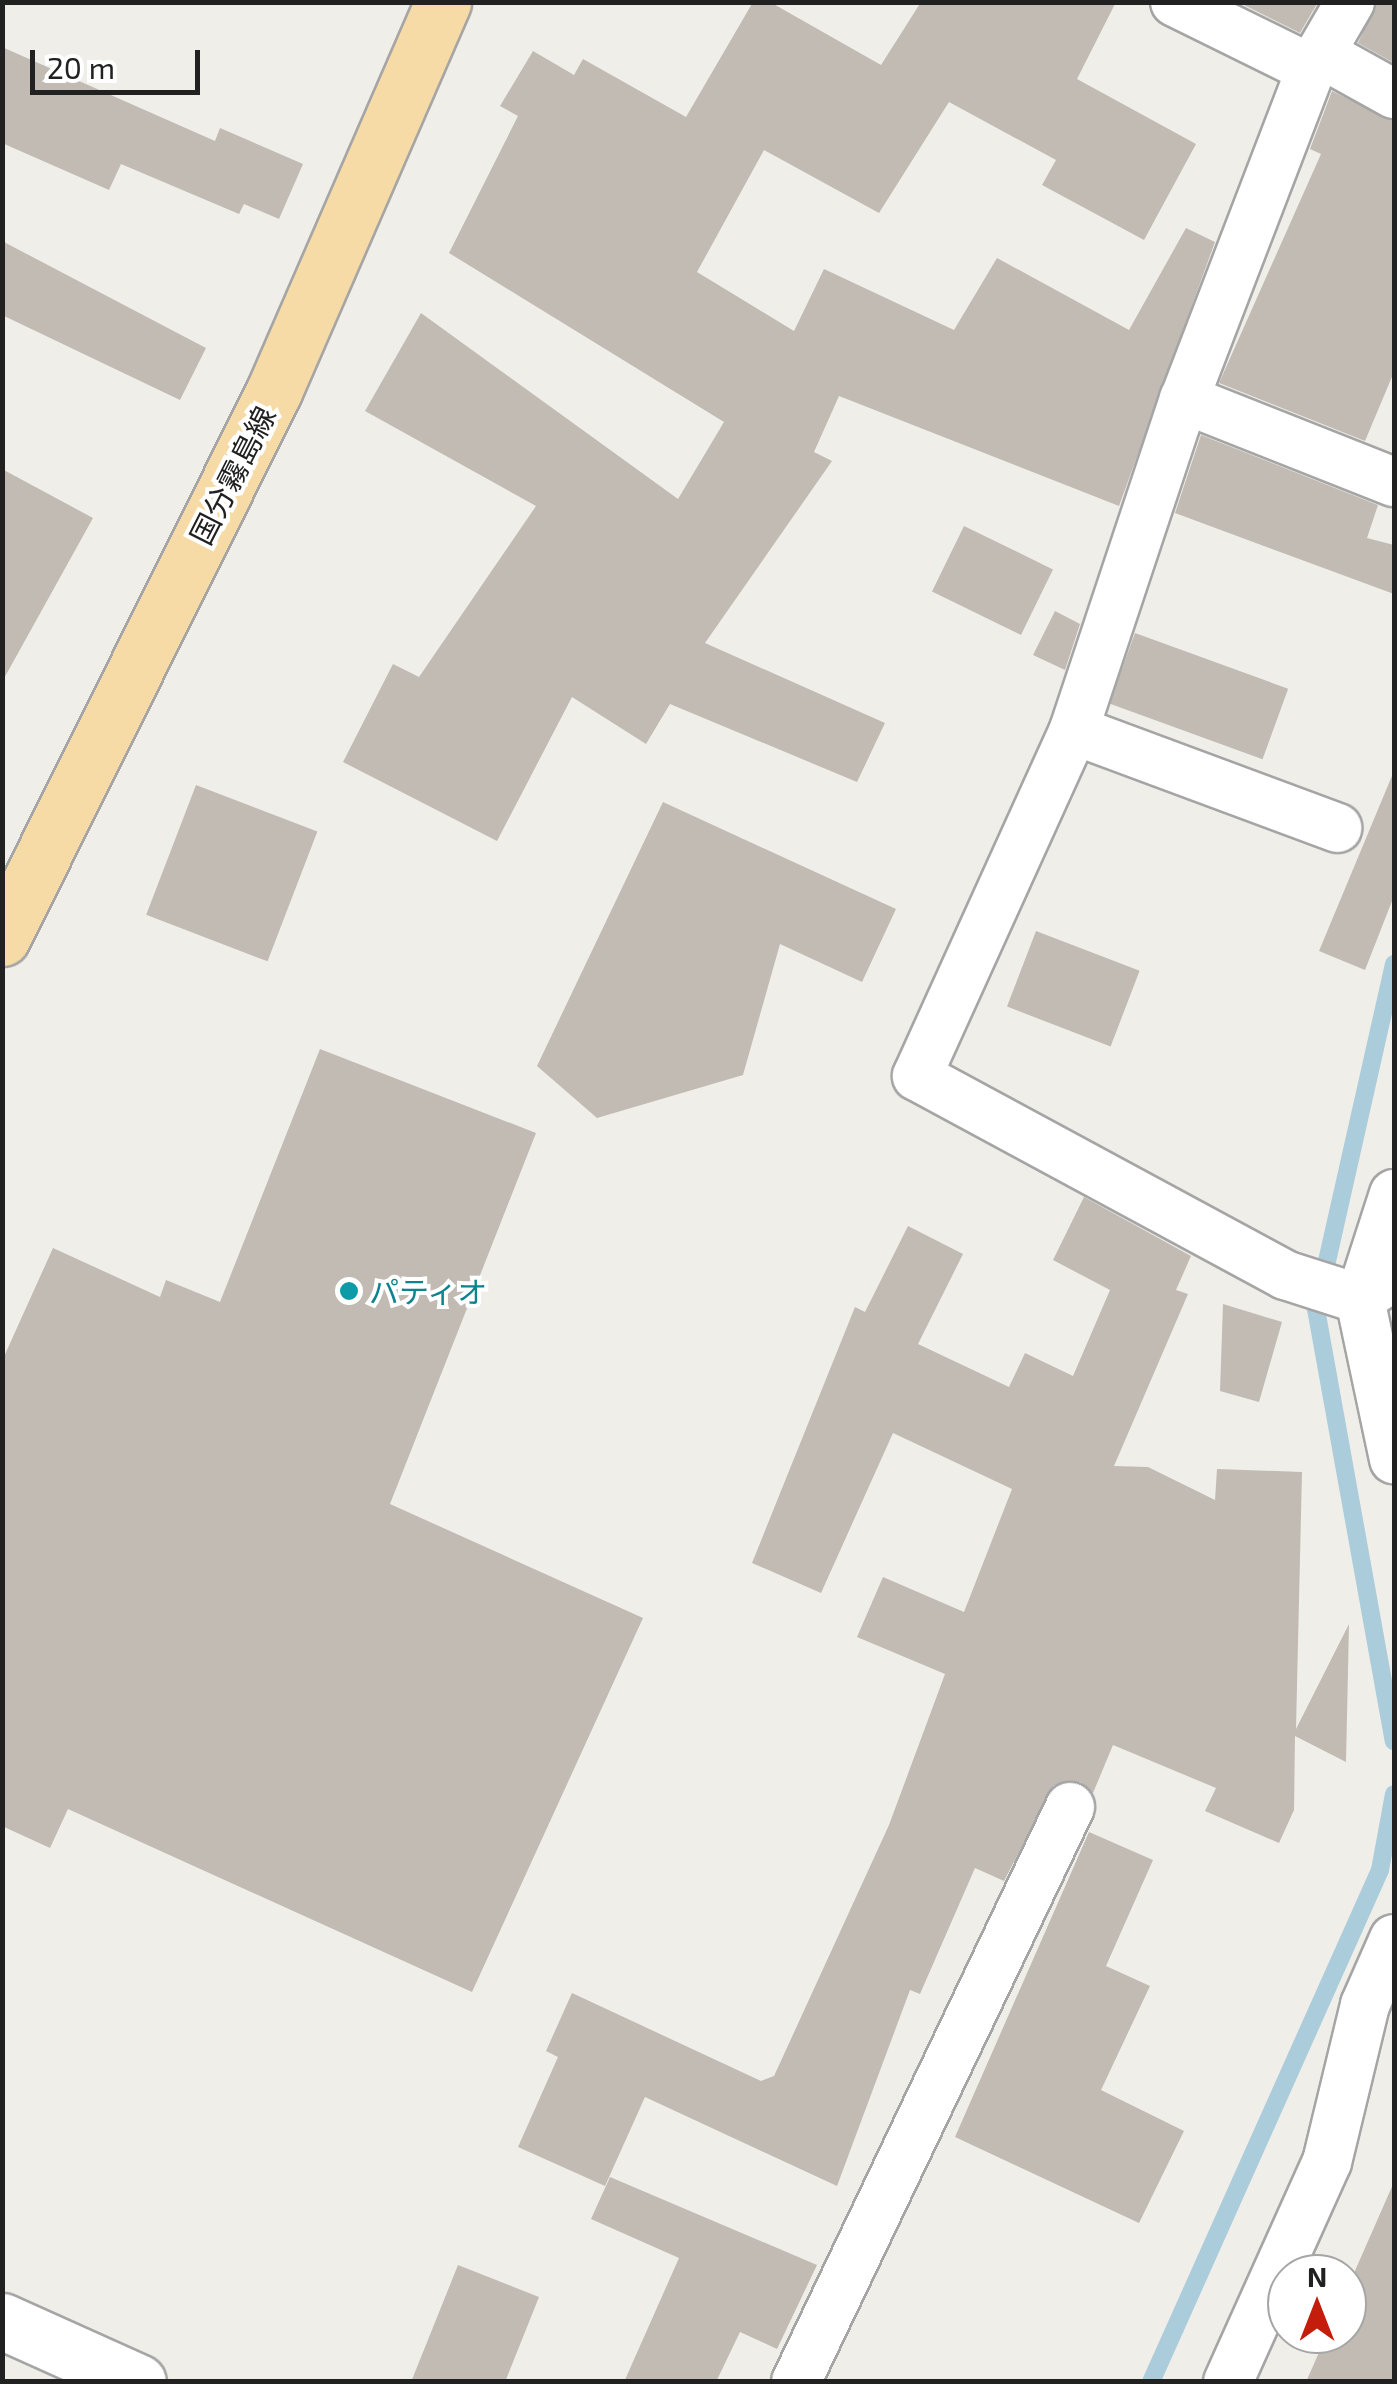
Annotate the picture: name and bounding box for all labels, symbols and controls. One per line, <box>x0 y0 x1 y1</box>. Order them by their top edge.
scale bar <box>35 30 205 92</box>
text: 20 m <box>47 49 115 85</box>
street label: 国分霧島線 <box>182 400 282 550</box>
place label: パティオ <box>369 1273 489 1309</box>
marker: パティオ <box>338 1280 360 1302</box>
north arrow <box>1267 2254 1367 2354</box>
text: N <box>1307 2259 1327 2293</box>

